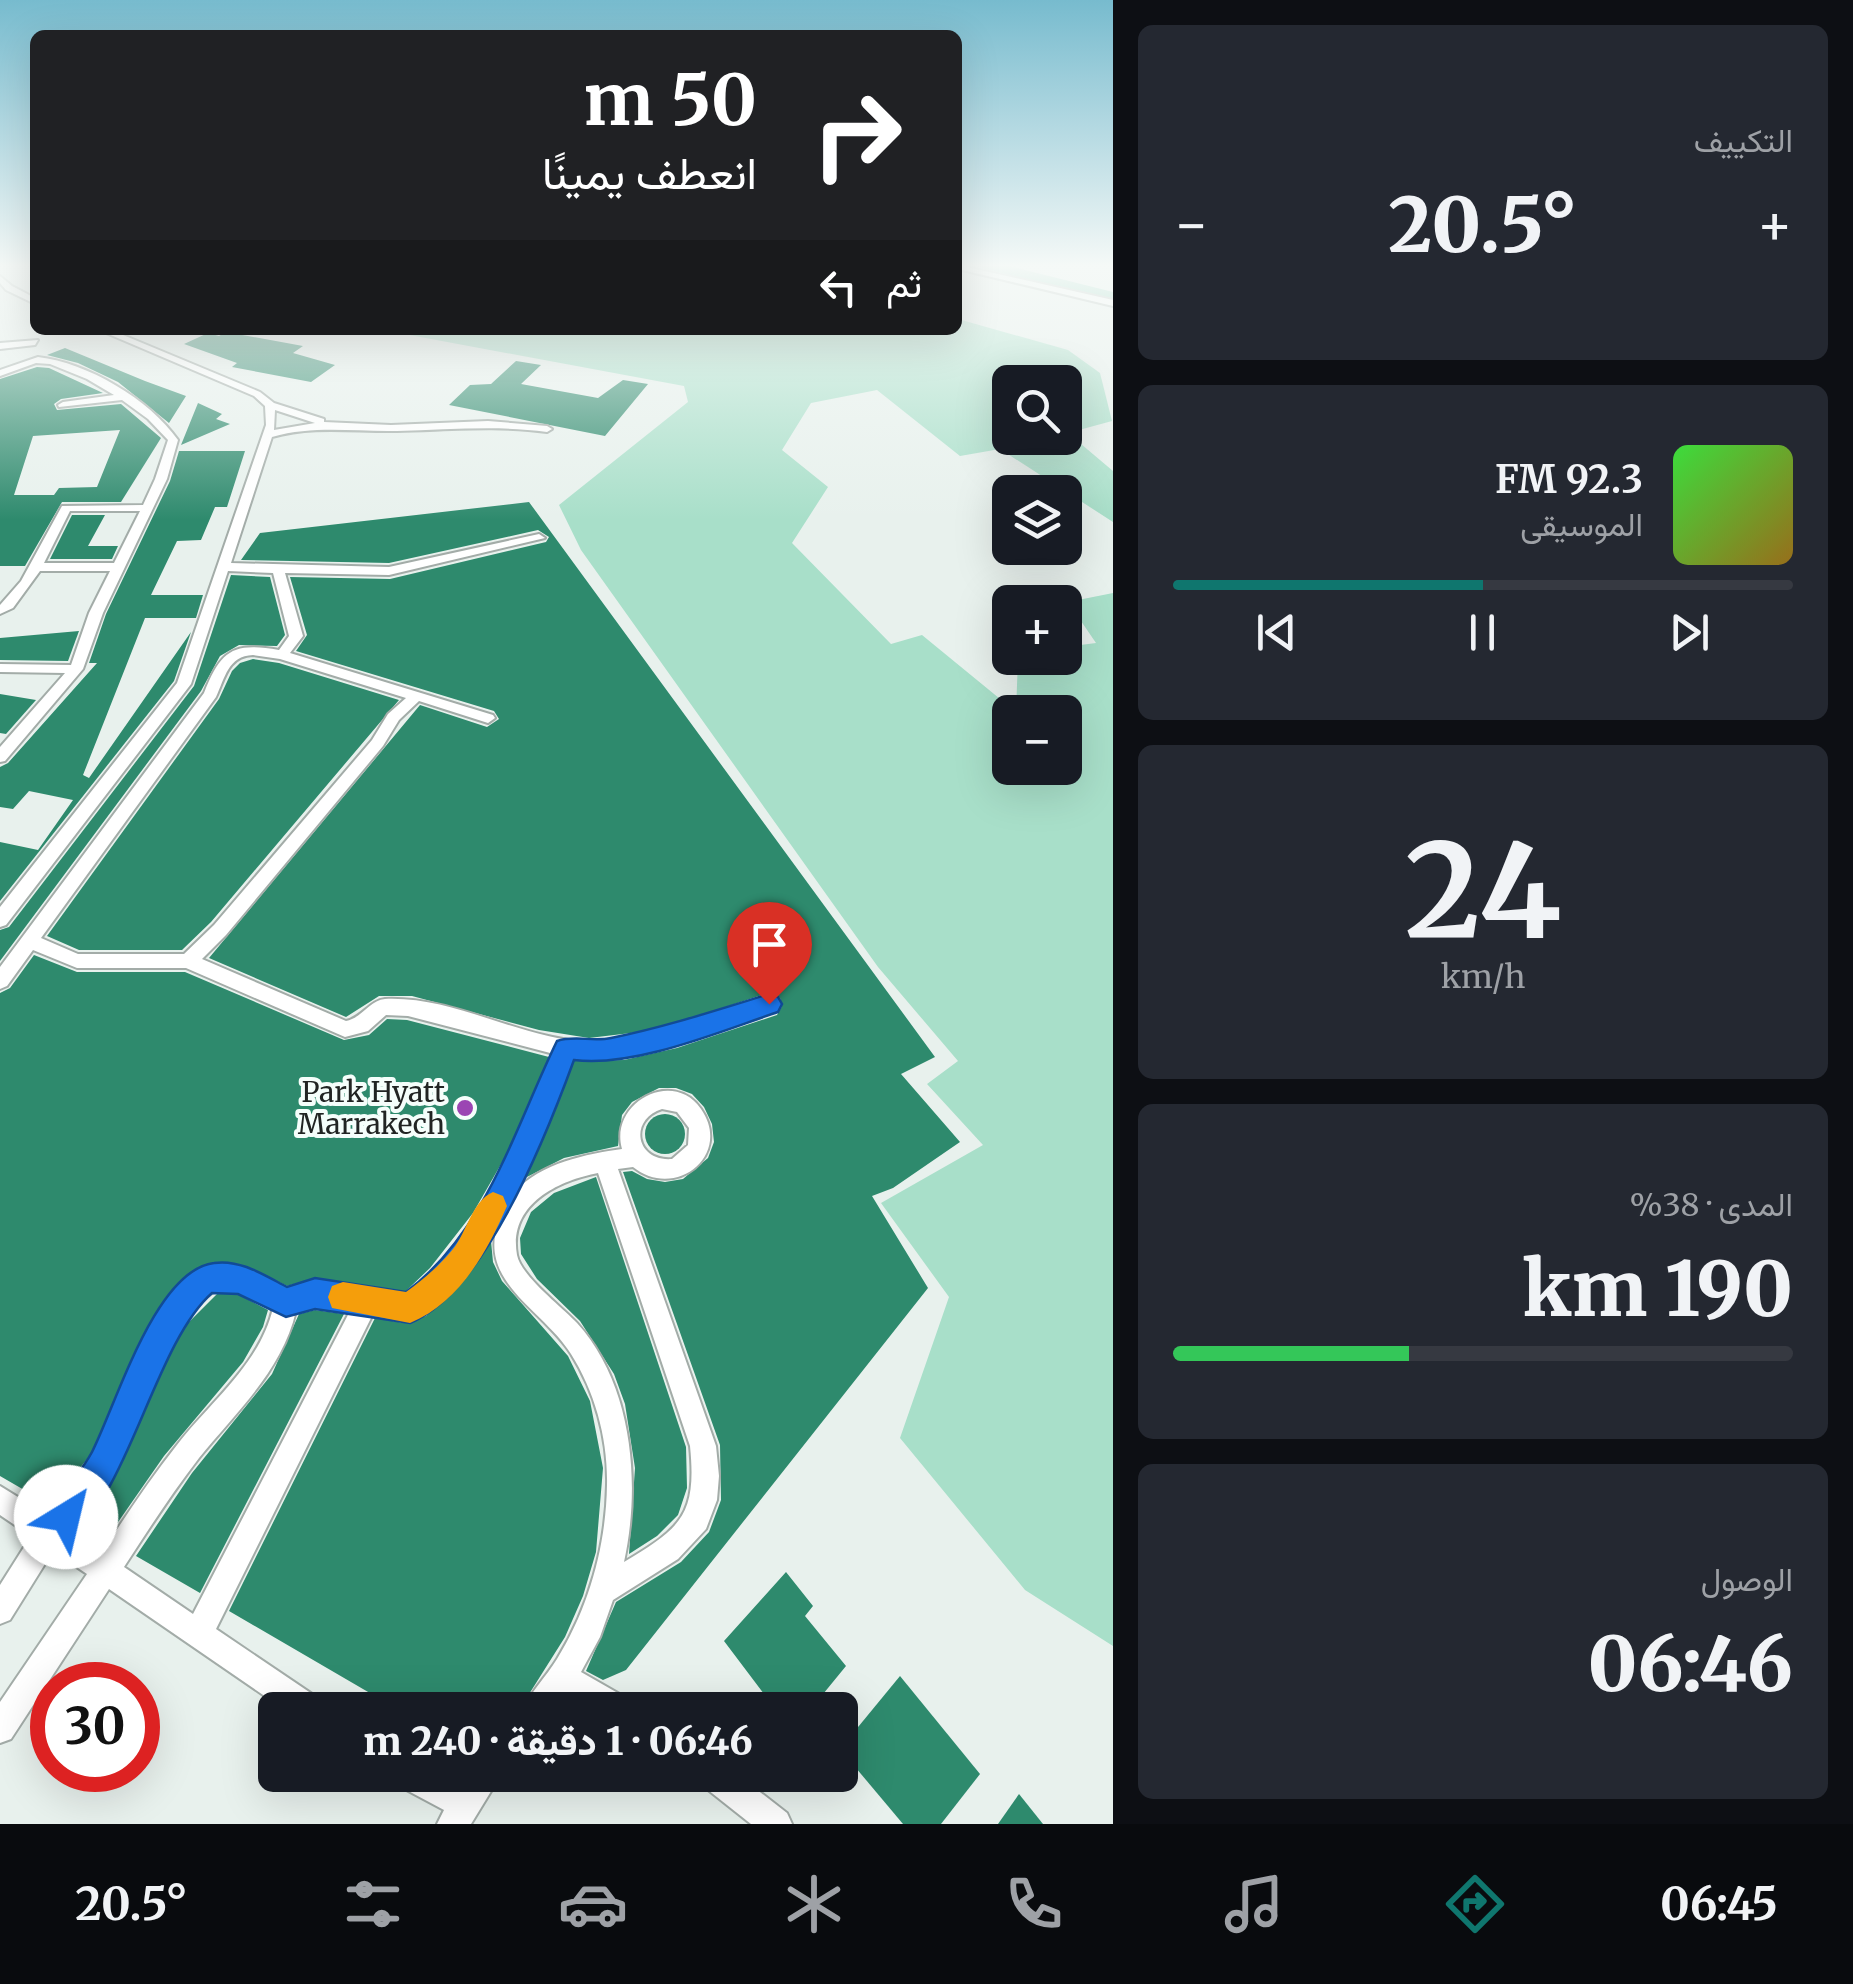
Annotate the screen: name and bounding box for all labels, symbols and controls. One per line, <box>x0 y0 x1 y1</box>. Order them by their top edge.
text: 50 m <box>584 56 757 144</box>
icon: right <box>792 70 922 200</box>
text: التكييف <box>1694 121 1793 161</box>
text: انعطف يمينًا <box>542 145 757 201</box>
text: 20.5° <box>1388 178 1578 272</box>
text: − <box>1173 190 1210 259</box>
text: + <box>1756 190 1793 259</box>
icon: left <box>811 260 866 315</box>
text: ثم <box>886 260 922 307</box>
map controls <box>992 365 1082 785</box>
button: search <box>992 365 1082 455</box>
text: 92.3 FM <box>1495 456 1643 503</box>
button: layers <box>992 475 1082 565</box>
text: الموسيقى <box>1520 505 1643 545</box>
button: + <box>992 585 1082 675</box>
icon: previous <box>1249 605 1304 660</box>
icon: pause <box>1455 605 1510 660</box>
icon: next <box>1662 605 1717 660</box>
button: − <box>992 695 1082 785</box>
text: 24 <box>1405 810 1561 973</box>
pin <box>727 902 812 1005</box>
icon: arrive <box>742 917 797 972</box>
text: km/h <box>1441 957 1525 997</box>
place label: Park Hyatt Marrakech <box>298 1074 445 1142</box>
marker: Park Hyatt Marrakech <box>454 1097 476 1119</box>
text: المدى · 38% <box>1629 1185 1793 1225</box>
text: 190 km <box>1522 1242 1793 1336</box>
position arrow <box>14 1465 118 1569</box>
text: الوصول <box>1701 1560 1793 1600</box>
text: 06:46 <box>1587 1617 1793 1711</box>
speed limit sign: 30 <box>30 1662 160 1792</box>
text: 06:46 · 1 دقيقة · 240 m <box>363 1718 753 1765</box>
icon: filters <box>338 1869 408 1939</box>
icon: car <box>558 1869 628 1939</box>
icon: climate <box>779 1869 849 1939</box>
icon: phone <box>999 1869 1069 1939</box>
icon: music <box>1219 1869 1289 1939</box>
icon: directions <box>1440 1869 1510 1939</box>
text: 20.5° <box>75 1876 188 1932</box>
text: 06:45 <box>1660 1876 1778 1932</box>

